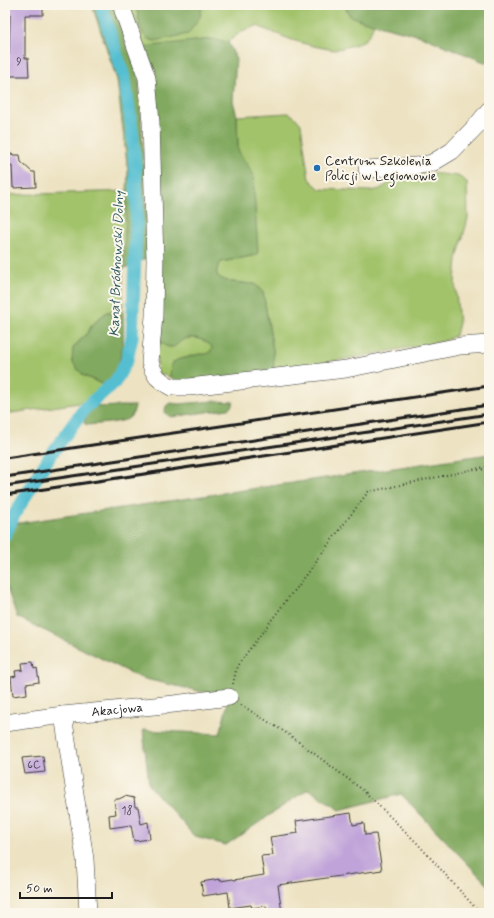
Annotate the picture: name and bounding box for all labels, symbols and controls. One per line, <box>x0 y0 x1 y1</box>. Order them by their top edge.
house number: 9 <box>16 55 22 69</box>
place label: Centrum Szkolenia Policji w Legionowie <box>325 153 437 187</box>
marker: Centrum Szkolenia Policji w Legionowie <box>312 163 322 173</box>
water label: Kanał Bródnowski Dolny <box>105 189 129 337</box>
street label: Akacjowa <box>91 699 144 721</box>
house number: 6C <box>27 758 41 772</box>
house number: 18 <box>122 804 132 818</box>
scale bar <box>20 874 112 900</box>
text: 50 m <box>26 881 53 897</box>

